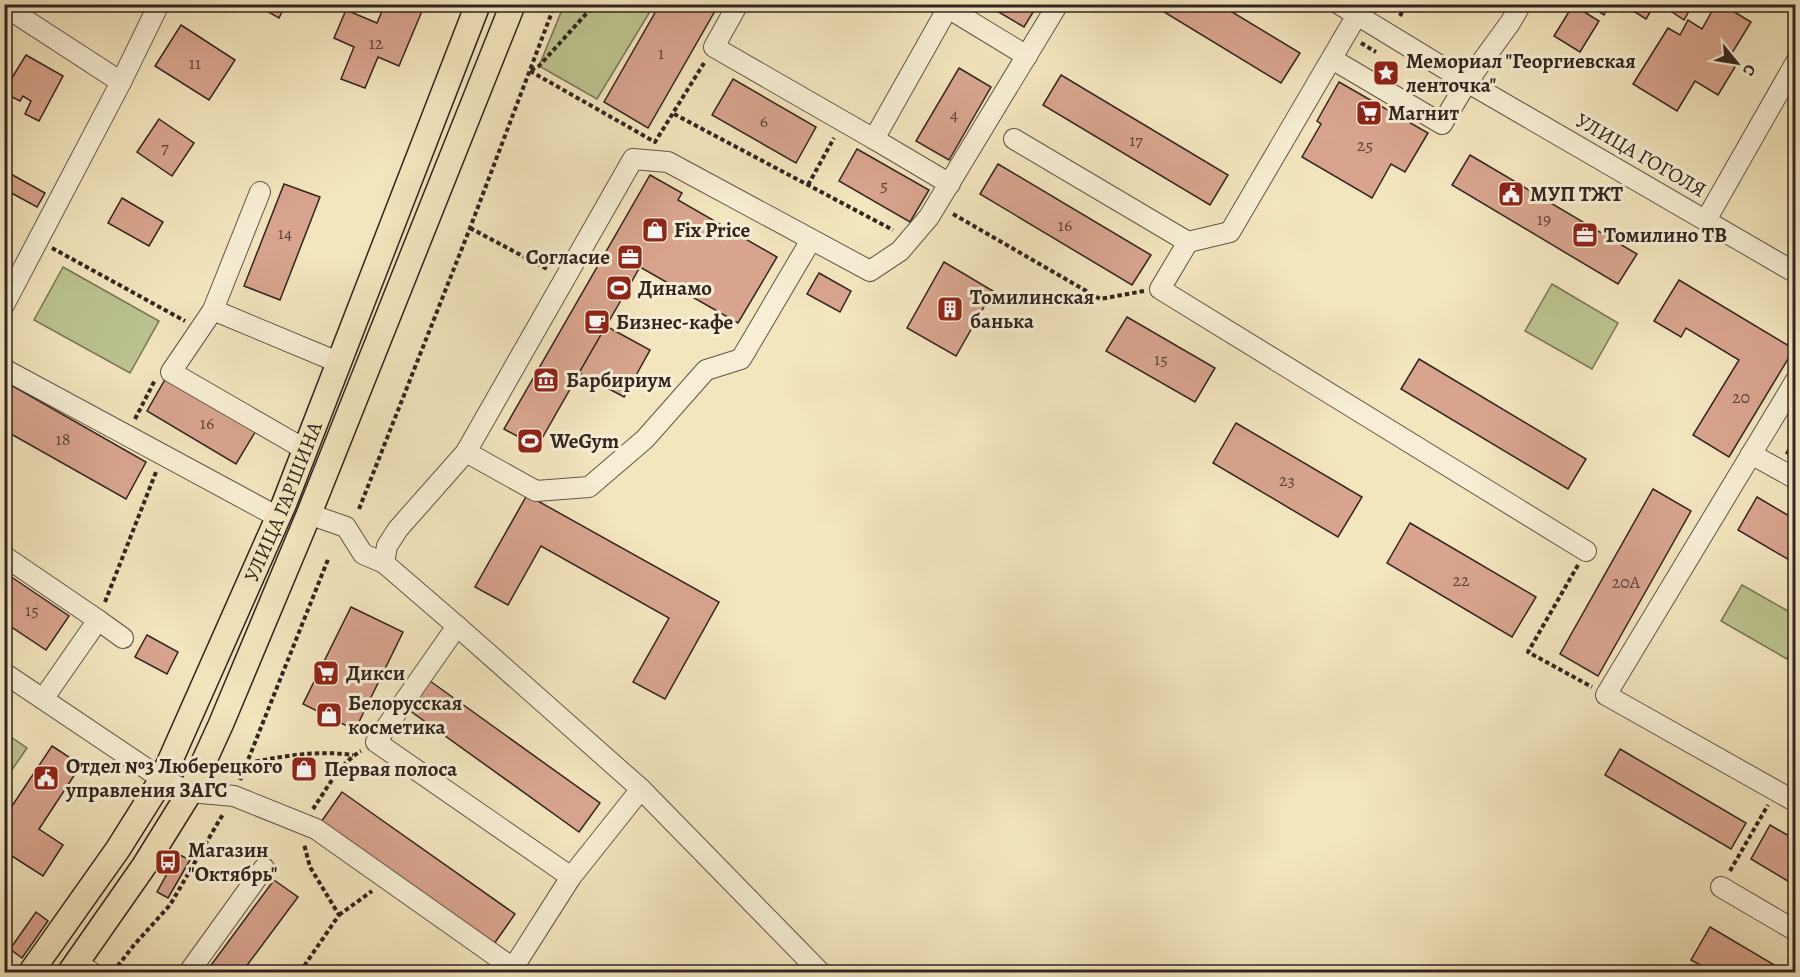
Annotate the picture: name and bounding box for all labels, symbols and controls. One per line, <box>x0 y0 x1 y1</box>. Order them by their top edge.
house number: 12 <box>369 31 384 55</box>
north arrow <box>1707 33 1767 93</box>
house number: 1 <box>658 41 664 65</box>
place label: Мемориал "Георгиевская ленточка" <box>1405 47 1636 99</box>
house number: 11 <box>189 51 201 75</box>
place icon: Мемориал "Георгиевская ленточка" <box>1371 58 1401 88</box>
text: С <box>1737 60 1761 80</box>
supermarket icon: Магнит <box>1354 98 1384 128</box>
place label: Магнит <box>1388 99 1459 127</box>
house number: 4 <box>950 102 958 126</box>
street label: УЛИЦА ГОГОЛЯ <box>1571 106 1711 204</box>
house number: 6 <box>760 109 768 133</box>
house number: 17 <box>1129 128 1143 152</box>
house number: 25 <box>1357 133 1373 157</box>
house number: 7 <box>161 135 169 159</box>
house number: 5 <box>880 173 888 197</box>
public building icon: МУП ТЖТ <box>1496 179 1526 209</box>
place label: МУП ТЖТ <box>1530 180 1623 208</box>
house number: 19 <box>1537 207 1551 231</box>
house number: 16 <box>1058 213 1072 237</box>
shop icon: Fix Price <box>640 215 670 245</box>
place label: Fix Price <box>674 216 751 244</box>
office icon: Томилино ТВ <box>1570 220 1600 250</box>
house number: 14 <box>278 221 292 245</box>
place label: Томилино ТВ <box>1604 221 1727 249</box>
office icon: Согласие <box>615 242 645 272</box>
place label: Согласие <box>526 243 610 271</box>
sports icon: Динамо <box>604 273 634 303</box>
place label: Динамо <box>638 274 712 302</box>
place label: Томилинская банька <box>970 283 1094 335</box>
building icon: Томилинская банька <box>935 294 965 324</box>
cafe icon: Бизнес-кафе <box>582 307 612 337</box>
place label: Бизнес-кафе <box>616 308 734 336</box>
house number: 15 <box>1154 347 1168 371</box>
museum icon: Барбириум <box>531 365 561 395</box>
place label: Барбириум <box>566 366 672 394</box>
house number: 20 <box>1732 385 1750 409</box>
house number: 16 <box>200 411 214 435</box>
street label: УЛИЦА ГАРШИНА <box>237 417 329 586</box>
sports icon: WeGym <box>515 426 545 456</box>
house number: 18 <box>56 427 70 451</box>
place label: WeGym <box>549 427 620 455</box>
house number: 23 <box>1279 468 1295 492</box>
house number: 22 <box>1452 568 1470 592</box>
house number: 20А <box>1612 570 1641 594</box>
house number: 15 <box>25 598 39 622</box>
supermarket icon: Дикси <box>311 658 341 688</box>
place label: Дикси <box>346 659 405 687</box>
place label: Белорусская косметика <box>348 689 462 741</box>
shop icon: Белорусская косметика <box>314 700 344 730</box>
place label: Отдел №3 Люберецкого управления ЗАГС <box>65 752 283 804</box>
shop icon: Первая полоса <box>289 754 319 784</box>
place label: Первая полоса <box>324 755 457 783</box>
public building icon: Отдел №3 Люберецкого управления ЗАГС <box>31 763 61 793</box>
place label: Магазин "Октябрь" <box>188 836 278 888</box>
bus stop icon: Магазин "Октябрь" <box>153 847 183 877</box>

